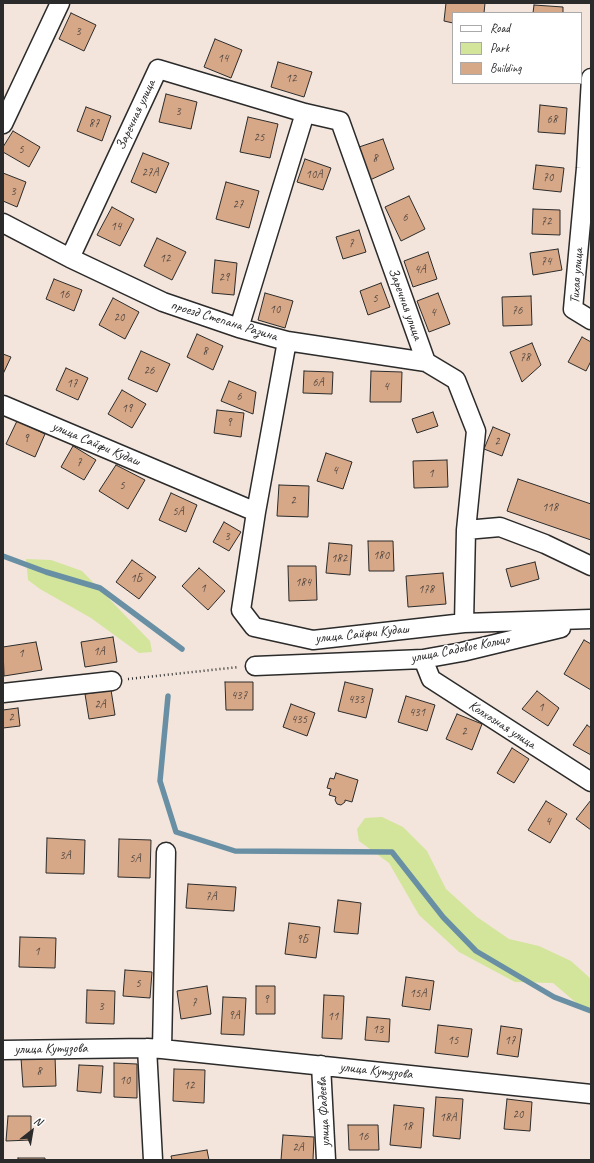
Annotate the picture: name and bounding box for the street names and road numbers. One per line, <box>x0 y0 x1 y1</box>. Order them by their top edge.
street label: Заречная улица <box>112 77 160 153</box>
street label: Тихая улица <box>567 248 587 304</box>
street label: Заречная улица <box>384 266 426 342</box>
street label: проезд Степана Разина <box>169 297 279 345</box>
street label: улица Сайфи Кудаш <box>49 418 143 470</box>
street label: улица Сайфи Кудаш <box>314 621 410 647</box>
street label: улица Садовое Кольцо <box>409 631 511 667</box>
street label: Колхозная улица <box>465 697 539 753</box>
street label: улица Кутузова <box>14 1040 88 1058</box>
street label: улица Кутузова <box>339 1059 413 1083</box>
street label: улица Фадеева <box>314 1077 334 1147</box>

